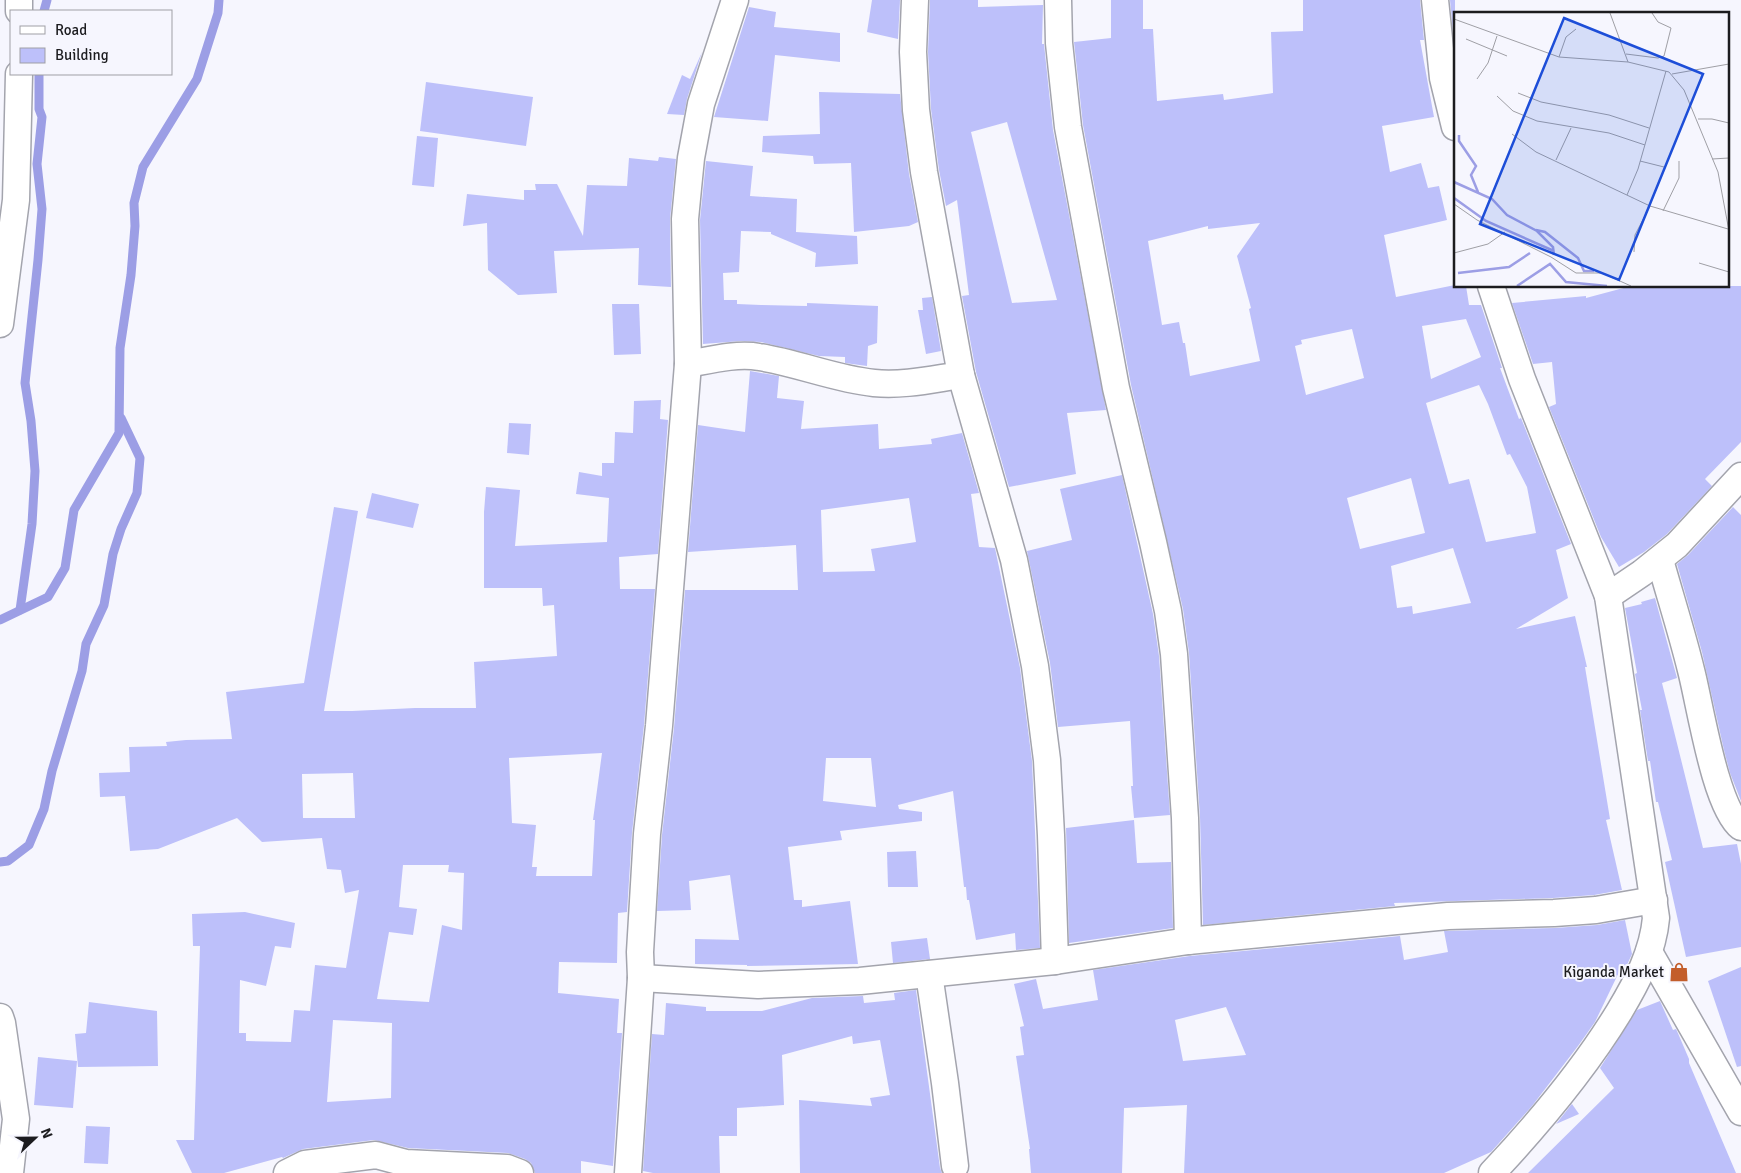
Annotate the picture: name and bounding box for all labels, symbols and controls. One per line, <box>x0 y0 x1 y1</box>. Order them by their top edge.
legend <box>10 10 172 75</box>
inset map <box>1454 12 1728 288</box>
text: Road <box>55 21 87 39</box>
text: Building <box>55 46 109 64</box>
shop icon: Kiganda Market <box>1668 961 1690 983</box>
place label: Kiganda Market <box>1563 963 1664 981</box>
north arrow <box>10 1113 60 1163</box>
text: N <box>37 1126 56 1141</box>

